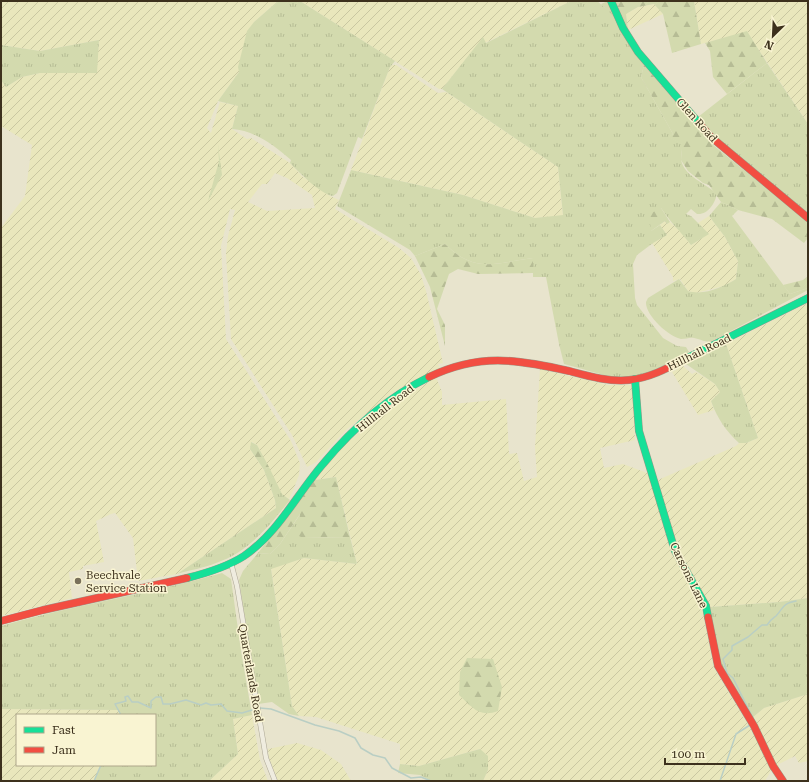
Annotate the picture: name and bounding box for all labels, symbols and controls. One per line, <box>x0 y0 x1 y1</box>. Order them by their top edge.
north arrow <box>753 16 793 56</box>
text: N <box>762 37 776 52</box>
street label: Glen Road <box>673 96 720 145</box>
street label: Hillhall Road <box>665 331 733 373</box>
street label: Hillhall Road <box>354 382 417 435</box>
street label: Carsons Lane <box>667 540 710 610</box>
place label: Beechvale Service Station <box>86 569 167 595</box>
marker: Beechvale Service Station <box>73 576 83 586</box>
street label: Quarterlands Road <box>235 623 266 723</box>
legend <box>16 714 156 766</box>
text: Fast <box>52 723 76 737</box>
scale bar <box>665 740 745 766</box>
text: Jam <box>52 743 76 757</box>
text: 100 m <box>671 747 705 761</box>

